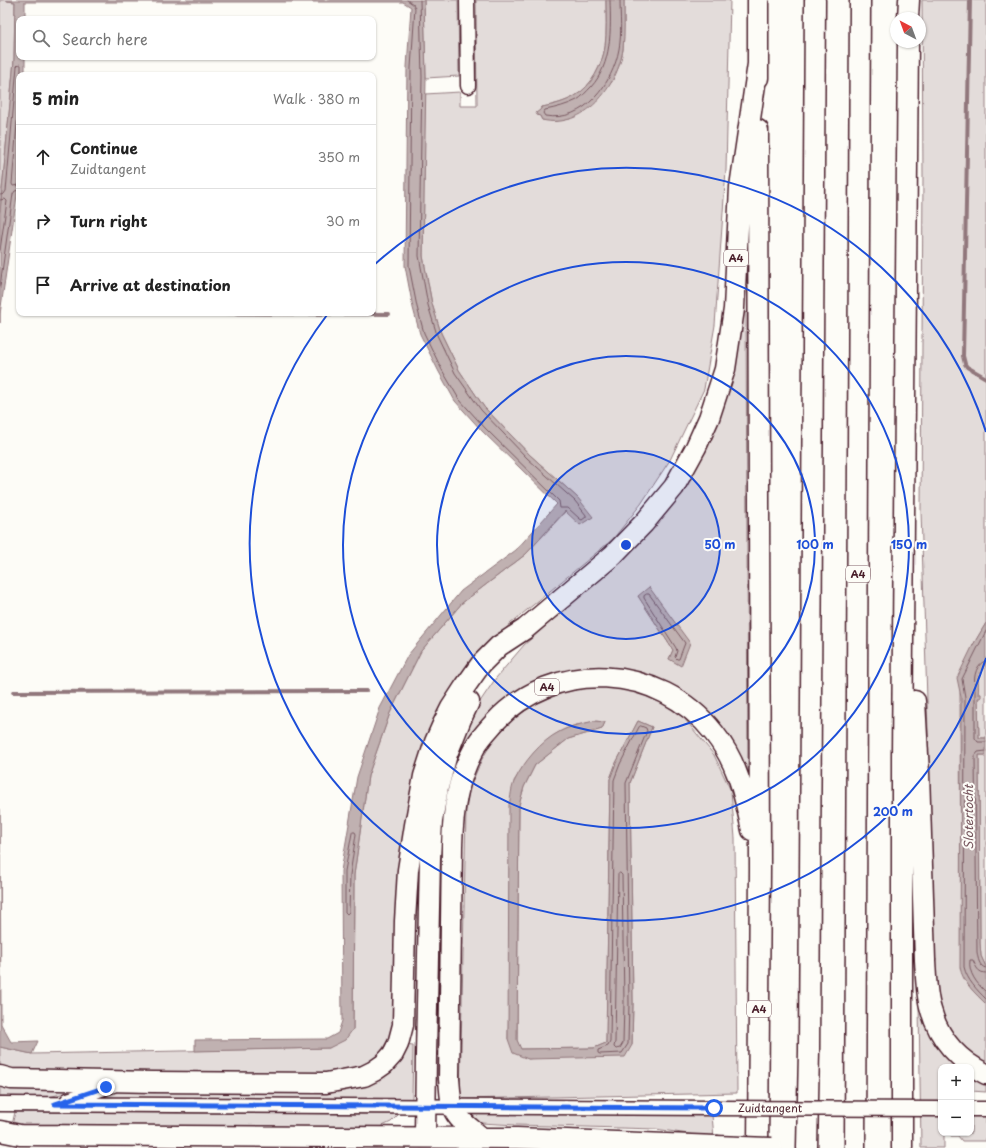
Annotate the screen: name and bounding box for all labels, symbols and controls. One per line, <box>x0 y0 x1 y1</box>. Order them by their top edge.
north arrow <box>890 12 926 48</box>
search box <box>16 16 376 60</box>
icon: search <box>30 27 52 49</box>
text: Search here <box>62 27 148 50</box>
text: 5 min <box>32 85 79 111</box>
text: Walk · 380 m <box>273 89 360 108</box>
text: Continue <box>70 136 138 159</box>
icon: ahead <box>32 146 54 168</box>
text: 350 m <box>318 147 360 166</box>
text: Zuidtangent <box>70 159 146 178</box>
text: Turn right <box>70 209 147 232</box>
icon: right <box>32 210 54 232</box>
text: 30 m <box>326 211 360 230</box>
road number: A4 <box>724 250 748 266</box>
text: Arrive at destination <box>70 273 231 296</box>
icon: arrive <box>32 274 54 296</box>
text: 50 m <box>704 535 736 553</box>
text: 100 m <box>796 535 834 553</box>
text: 150 m <box>891 535 927 553</box>
centre of rings <box>619 538 633 552</box>
road number: A4 <box>846 566 870 582</box>
road number: A4 <box>535 679 559 695</box>
water label: Slotertocht <box>959 783 977 849</box>
text: 200 m <box>873 802 913 820</box>
road number: A4 <box>747 1001 771 1017</box>
map controls <box>938 1064 974 1136</box>
button: + <box>938 1064 974 1100</box>
route end <box>97 1078 115 1096</box>
route start <box>705 1099 723 1117</box>
street label: Zuidtangent <box>738 1099 803 1116</box>
button: − <box>938 1100 974 1136</box>

